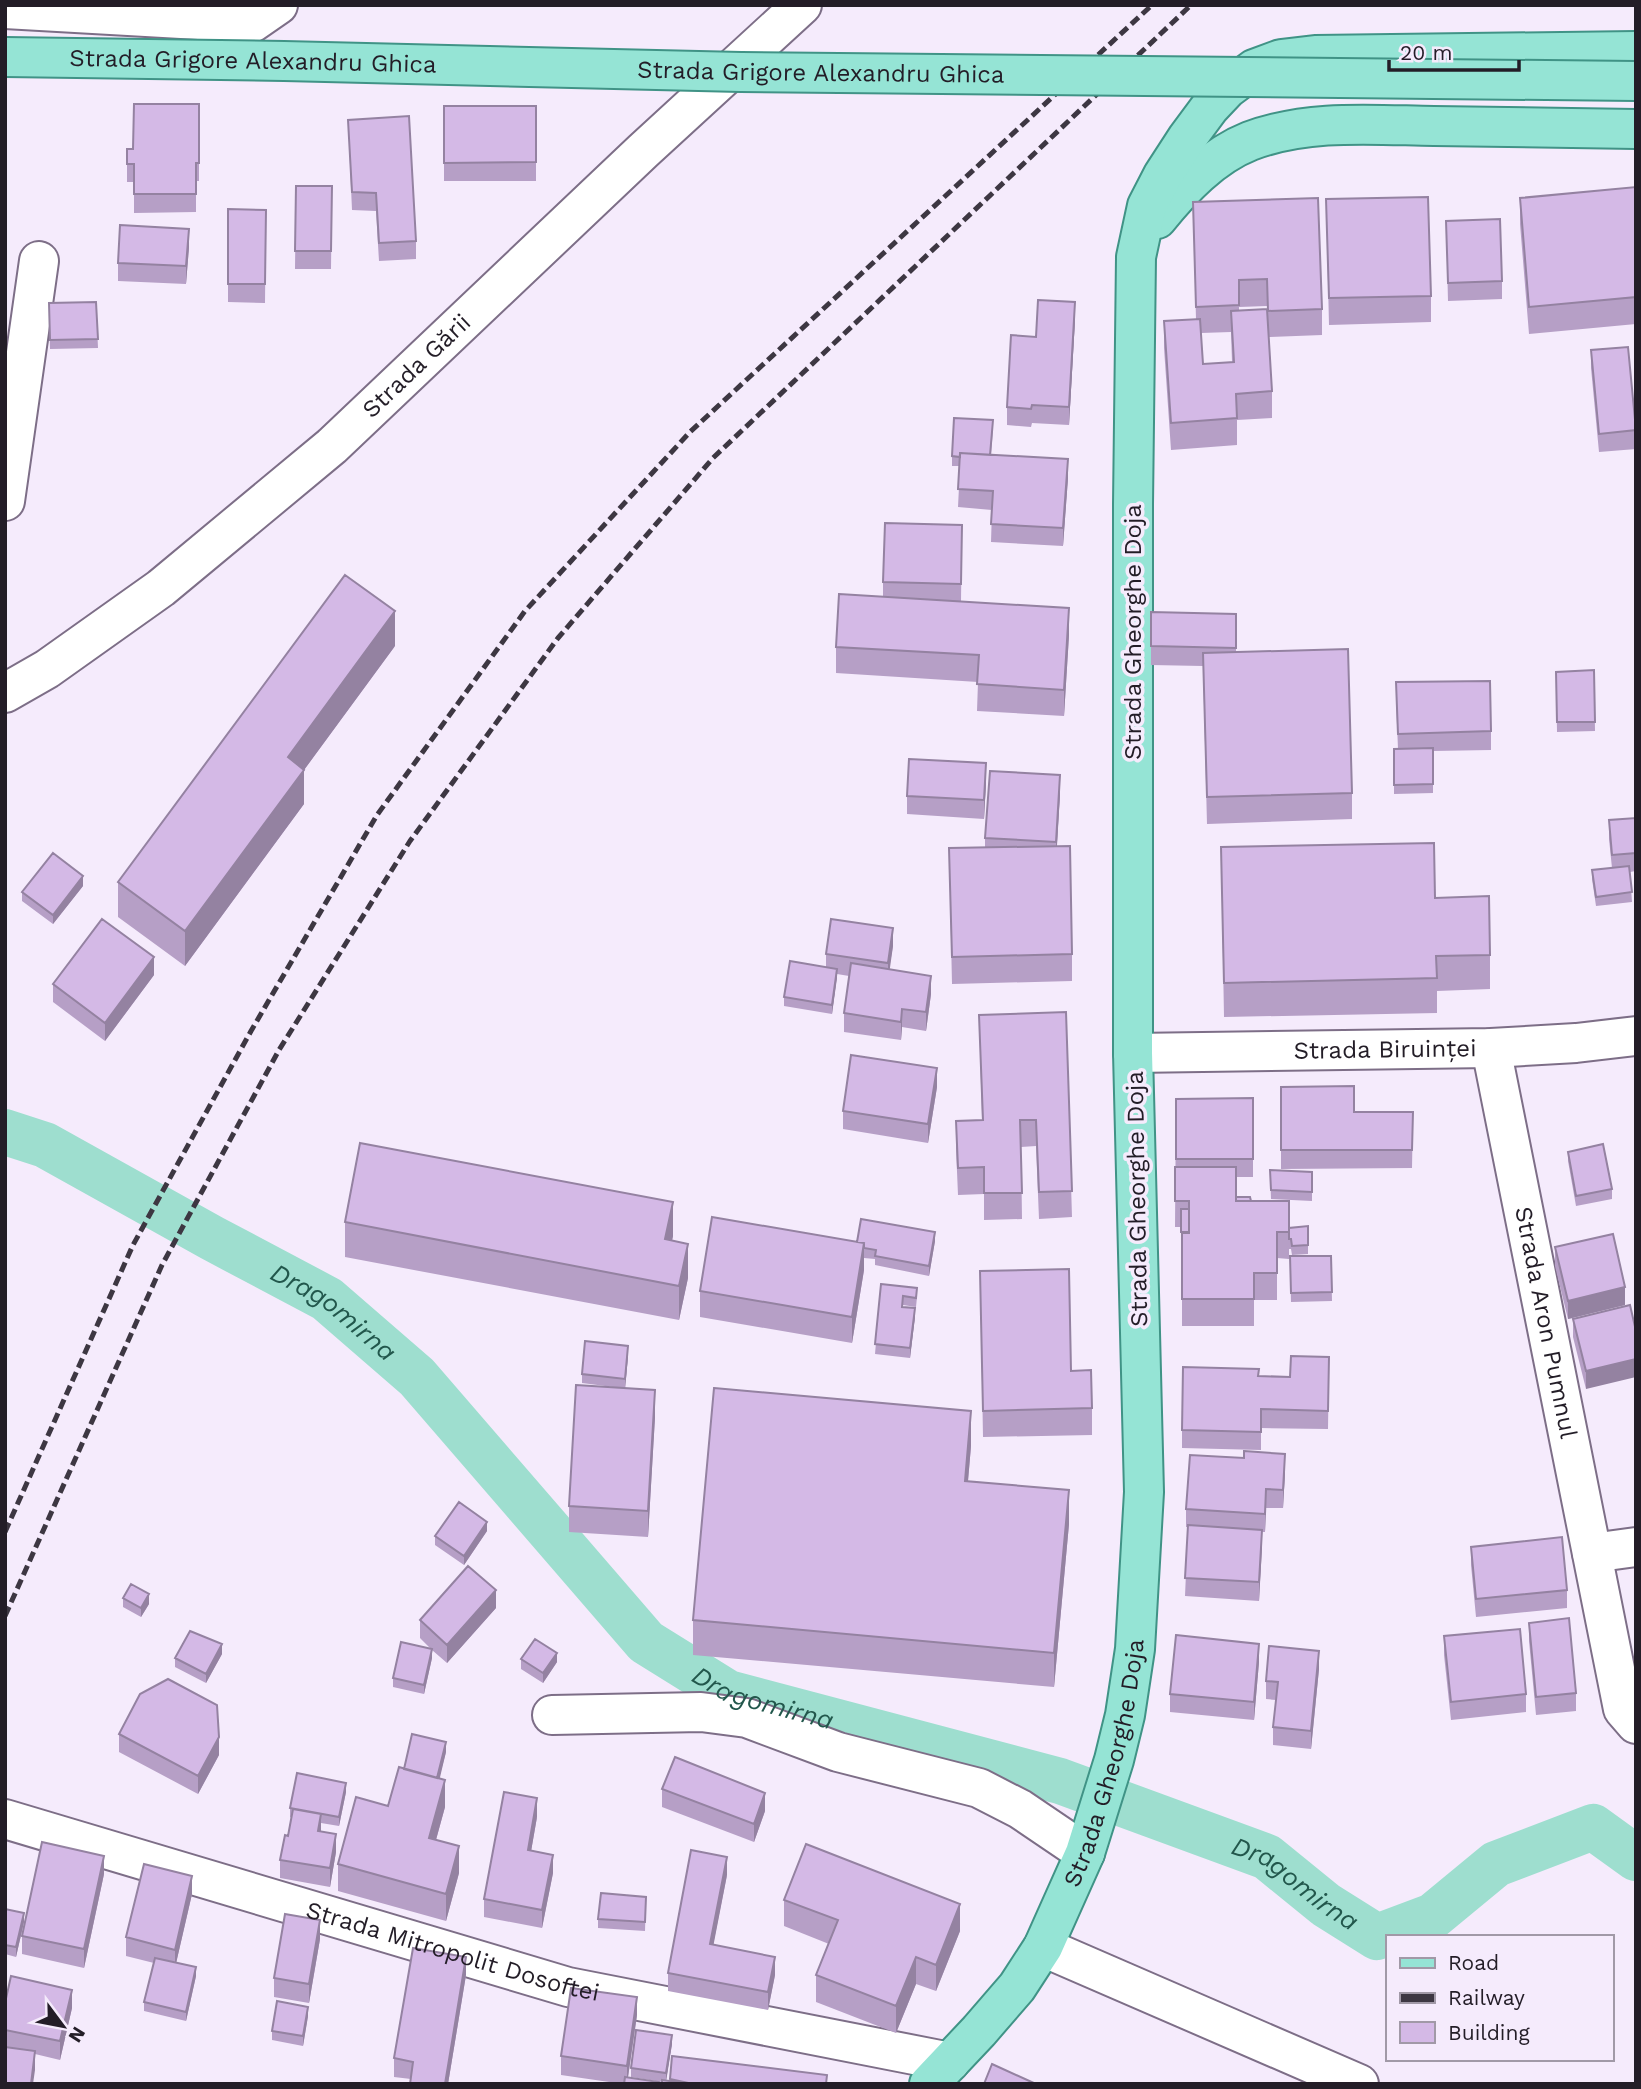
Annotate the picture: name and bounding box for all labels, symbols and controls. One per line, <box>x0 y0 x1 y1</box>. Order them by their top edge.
scale bar <box>1389 28 1518 72</box>
text: 20 m <box>1400 40 1452 65</box>
street label: Strada Grigore Alexandru Ghica <box>69 44 437 79</box>
street label: Strada Grigore Alexandru Ghica <box>637 56 1005 89</box>
street label: Strada Gării <box>357 308 476 424</box>
street label: Strada Gheorghe Doja <box>1119 504 1147 760</box>
street label: Strada Biruinței <box>1293 1034 1477 1065</box>
street label: Strada Gheorghe Doja <box>1121 1071 1153 1327</box>
street label: Strada Aron Pumnul <box>1509 1204 1583 1442</box>
water label: Dragomirna <box>266 1257 402 1367</box>
street label: Strada Gheorghe Doja <box>1058 1638 1150 1891</box>
water label: Dragomirna <box>687 1660 837 1735</box>
water label: Dragomirna <box>1228 1830 1364 1937</box>
street label: Strada Mitropolit Dosoftei <box>303 1896 602 2007</box>
legend <box>1386 1935 1613 2061</box>
text: Road <box>1448 1950 1499 1975</box>
text: Railway <box>1448 1985 1525 2010</box>
north arrow <box>28 1991 98 2061</box>
text: Building <box>1448 2020 1530 2045</box>
text: N <box>64 2023 90 2047</box>

